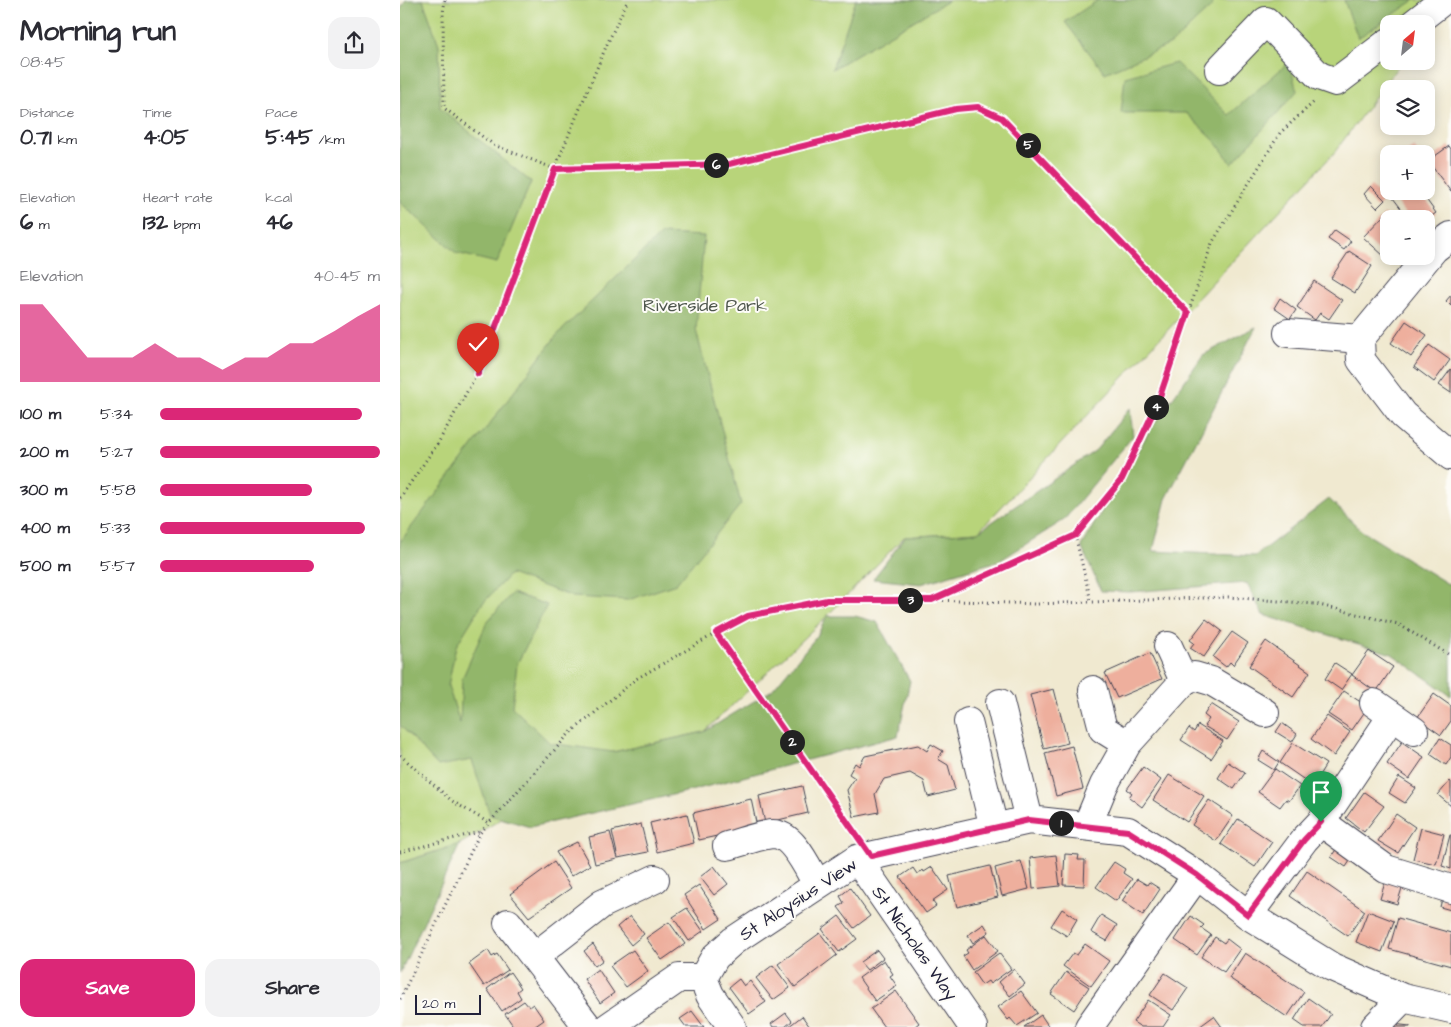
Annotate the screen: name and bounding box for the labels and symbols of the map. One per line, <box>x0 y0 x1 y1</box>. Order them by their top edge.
north arrow <box>1380 15 1435 70</box>
pin: 5 <box>1016 132 1040 158</box>
pin: 6 <box>704 152 728 178</box>
park label: Riverside Park <box>643 293 767 318</box>
pin <box>457 323 499 374</box>
pin: 4 <box>1144 394 1168 420</box>
pin: 3 <box>898 588 922 612</box>
pin: 2 <box>780 730 804 754</box>
pin <box>1300 771 1342 822</box>
pin: 1 <box>1048 810 1074 836</box>
street label: St Aloysius View <box>734 852 863 948</box>
street label: St Nicholas Way <box>865 881 964 1006</box>
scale bar <box>415 992 481 1015</box>

